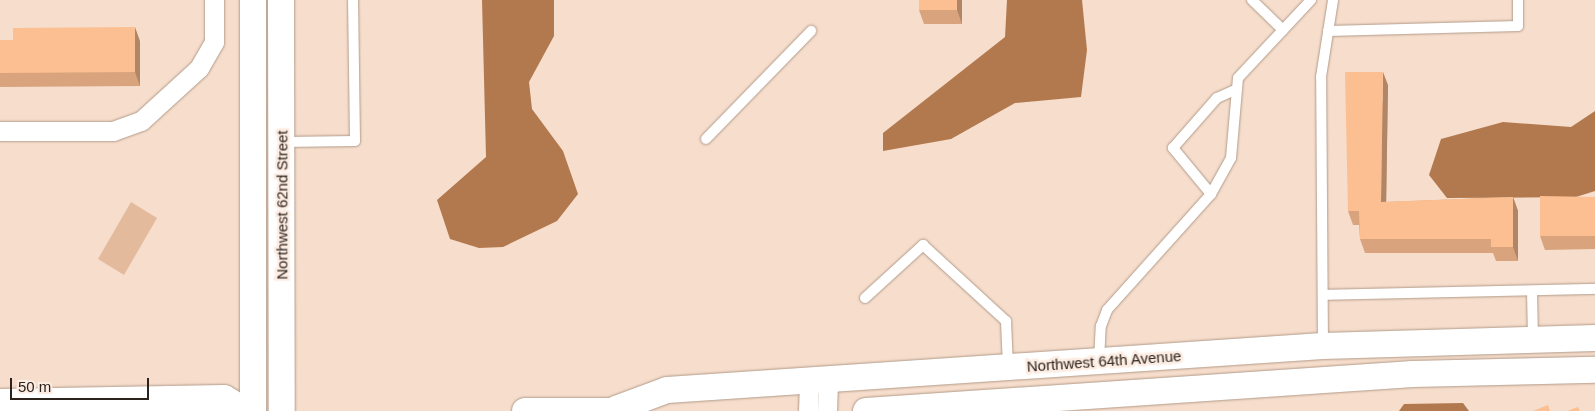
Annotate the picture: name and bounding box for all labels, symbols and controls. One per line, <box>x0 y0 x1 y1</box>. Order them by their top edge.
street label: Northwest 62nd Street <box>273 130 291 280</box>
street label: Northwest 64th Avenue <box>1026 347 1182 375</box>
scale bar <box>12 368 151 400</box>
text: 50 m <box>18 378 51 395</box>

